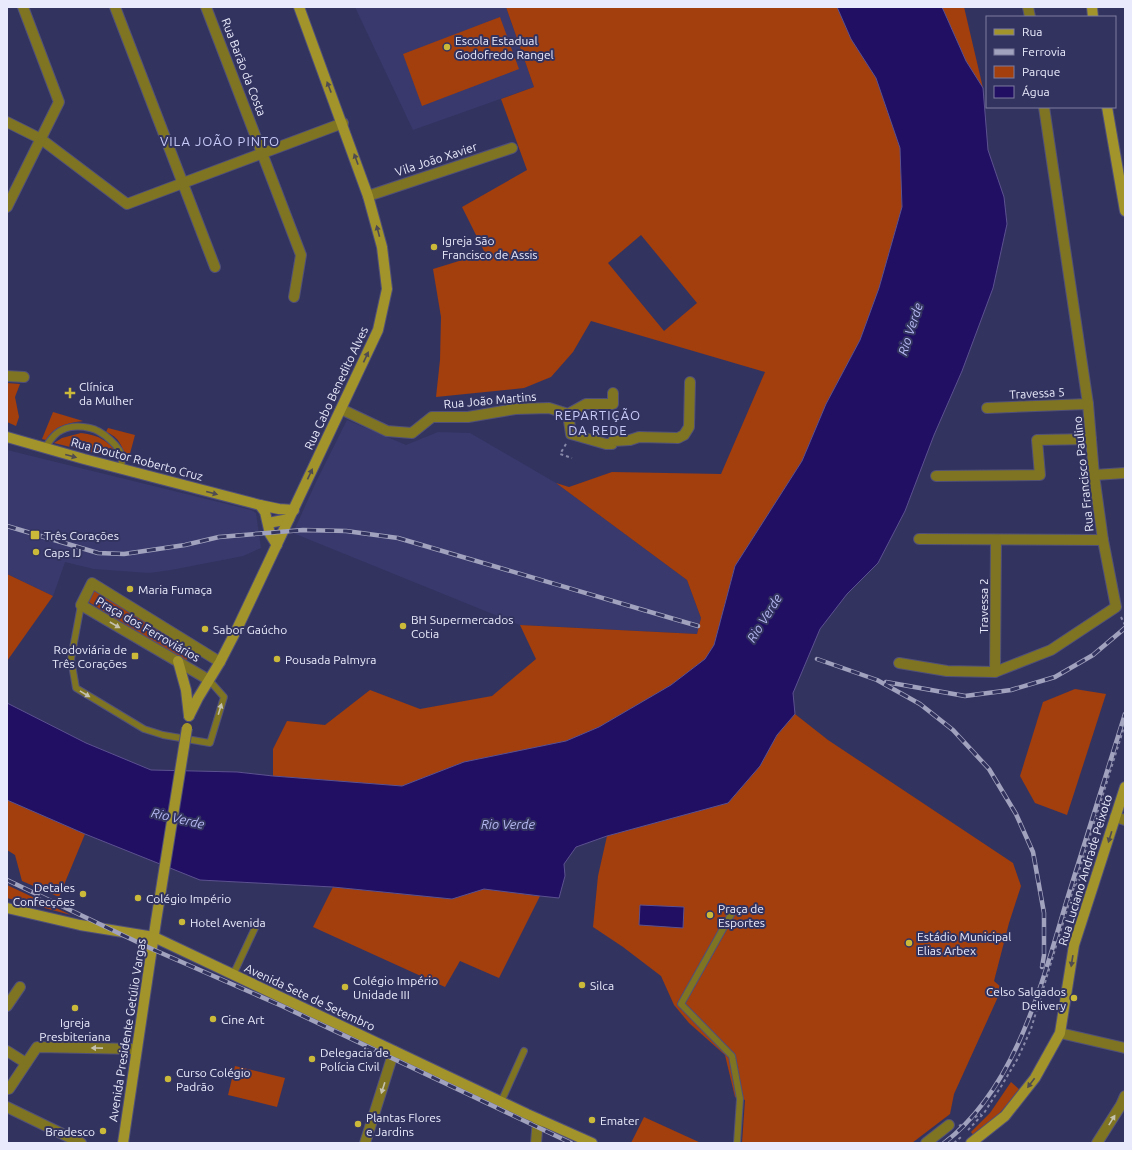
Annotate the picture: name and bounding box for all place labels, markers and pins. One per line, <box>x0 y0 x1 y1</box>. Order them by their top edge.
place label: Escola Estadual Godofredo Rangel <box>455 34 554 61</box>
marker: Escola Estadual Godofredo Rangel <box>442 42 452 52</box>
place label: Igreja São Francisco de Assis <box>442 234 538 261</box>
marker: Igreja São Francisco de Assis <box>429 242 439 252</box>
place label: Clínica da Mulher <box>79 380 134 407</box>
marker: Clínica da Mulher <box>64 387 76 399</box>
marker: Três Corações <box>29 529 41 541</box>
place label: Três Corações <box>44 529 119 542</box>
place label: Caps IJ <box>44 546 82 559</box>
marker: Caps IJ <box>31 547 41 557</box>
place label: Maria Fumaça <box>138 583 212 596</box>
marker: Maria Fumaça <box>125 584 135 594</box>
place label: BH Supermercados Cotia <box>411 613 514 640</box>
marker: BH Supermercados Cotia <box>398 621 408 631</box>
place label: Sabor Gaúcho <box>213 623 287 636</box>
marker: Sabor Gaúcho <box>200 624 210 634</box>
place label: Rodoviária de Três Corações <box>52 643 127 670</box>
marker: Rodoviária de Três Corações <box>130 651 140 661</box>
place label: Pousada Palmyra <box>285 653 376 666</box>
marker: Pousada Palmyra <box>272 654 282 664</box>
place label: Detales Confecções <box>13 881 75 908</box>
marker: Detales Confecções <box>78 889 88 899</box>
place label: Colégio Império <box>146 892 231 905</box>
marker: Colégio Império <box>133 893 143 903</box>
place label: Praça de Esportes <box>718 902 765 929</box>
marker: Praça de Esportes <box>705 910 715 920</box>
place label: Hotel Avenida <box>190 916 266 929</box>
marker: Hotel Avenida <box>177 917 187 927</box>
place label: Estádio Municipal Elias Arbex <box>917 930 1011 957</box>
marker: Estádio Municipal Elias Arbex <box>904 938 914 948</box>
place label: Colégio Império Unidade III <box>353 974 438 1001</box>
place label: Silca <box>590 979 614 992</box>
marker: Silca <box>577 980 587 990</box>
marker: Colégio Império Unidade III <box>340 982 350 992</box>
place label: Celso Salgados Delivery <box>986 985 1066 1012</box>
marker: Celso Salgados Delivery <box>1069 993 1079 1003</box>
marker: Igreja Presbiteriana <box>70 1003 80 1013</box>
place label: Cine Art <box>221 1013 265 1026</box>
marker: Cine Art <box>208 1014 218 1024</box>
place label: Igreja Presbiteriana <box>39 1016 111 1043</box>
place label: Delegacia de Polícia Civil <box>320 1046 389 1073</box>
marker: Delegacia de Polícia Civil <box>307 1054 317 1064</box>
place label: Curso Colégio Padrão <box>176 1066 251 1093</box>
marker: Curso Colégio Padrão <box>163 1074 173 1084</box>
place label: Plantas Flores e Jardins <box>366 1111 441 1138</box>
place label: Emater <box>600 1114 640 1127</box>
marker: Emater <box>587 1115 597 1125</box>
marker: Plantas Flores e Jardins <box>353 1119 363 1129</box>
place label: Bradesco <box>45 1125 95 1138</box>
marker: Bradesco <box>98 1126 108 1136</box>

